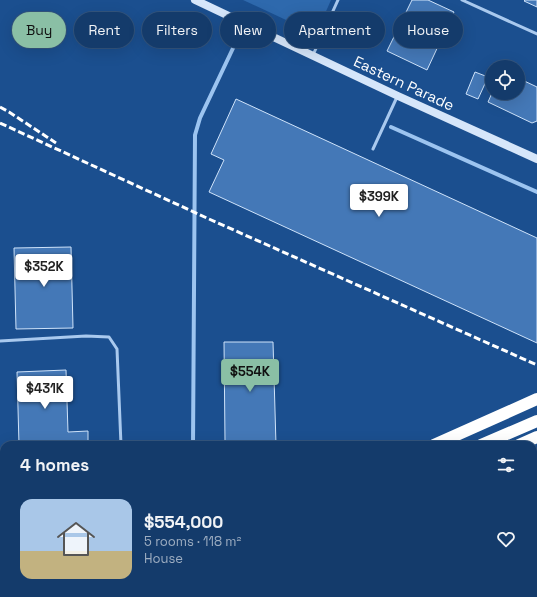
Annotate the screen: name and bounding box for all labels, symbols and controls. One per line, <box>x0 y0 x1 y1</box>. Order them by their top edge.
chip: Buy <box>12 12 66 48</box>
chip: Rent <box>74 12 134 48</box>
chip: Filters <box>142 12 212 48</box>
chip: New <box>220 12 276 48</box>
chip: Apartment <box>284 12 385 48</box>
chip: House <box>393 12 463 48</box>
street label: Eastern Parade <box>351 51 457 115</box>
map controls <box>485 60 525 100</box>
button: locate <box>485 60 525 100</box>
pin: $399K <box>351 184 407 218</box>
text: $399K <box>359 188 399 205</box>
pin: $352K <box>16 254 72 288</box>
text: $352K <box>24 258 64 275</box>
pin: $554K <box>222 359 278 393</box>
text: $554K <box>230 363 270 380</box>
pin: $431K <box>17 376 73 410</box>
text: $431K <box>26 380 64 397</box>
text: 4 homes <box>20 454 89 476</box>
icon: filters <box>495 454 517 476</box>
text: $554,000 <box>144 511 223 533</box>
icon: home <box>52 515 100 563</box>
icon: heart <box>495 528 517 550</box>
text: 5 rooms · 118 m² <box>144 533 241 550</box>
text: House <box>144 550 183 567</box>

